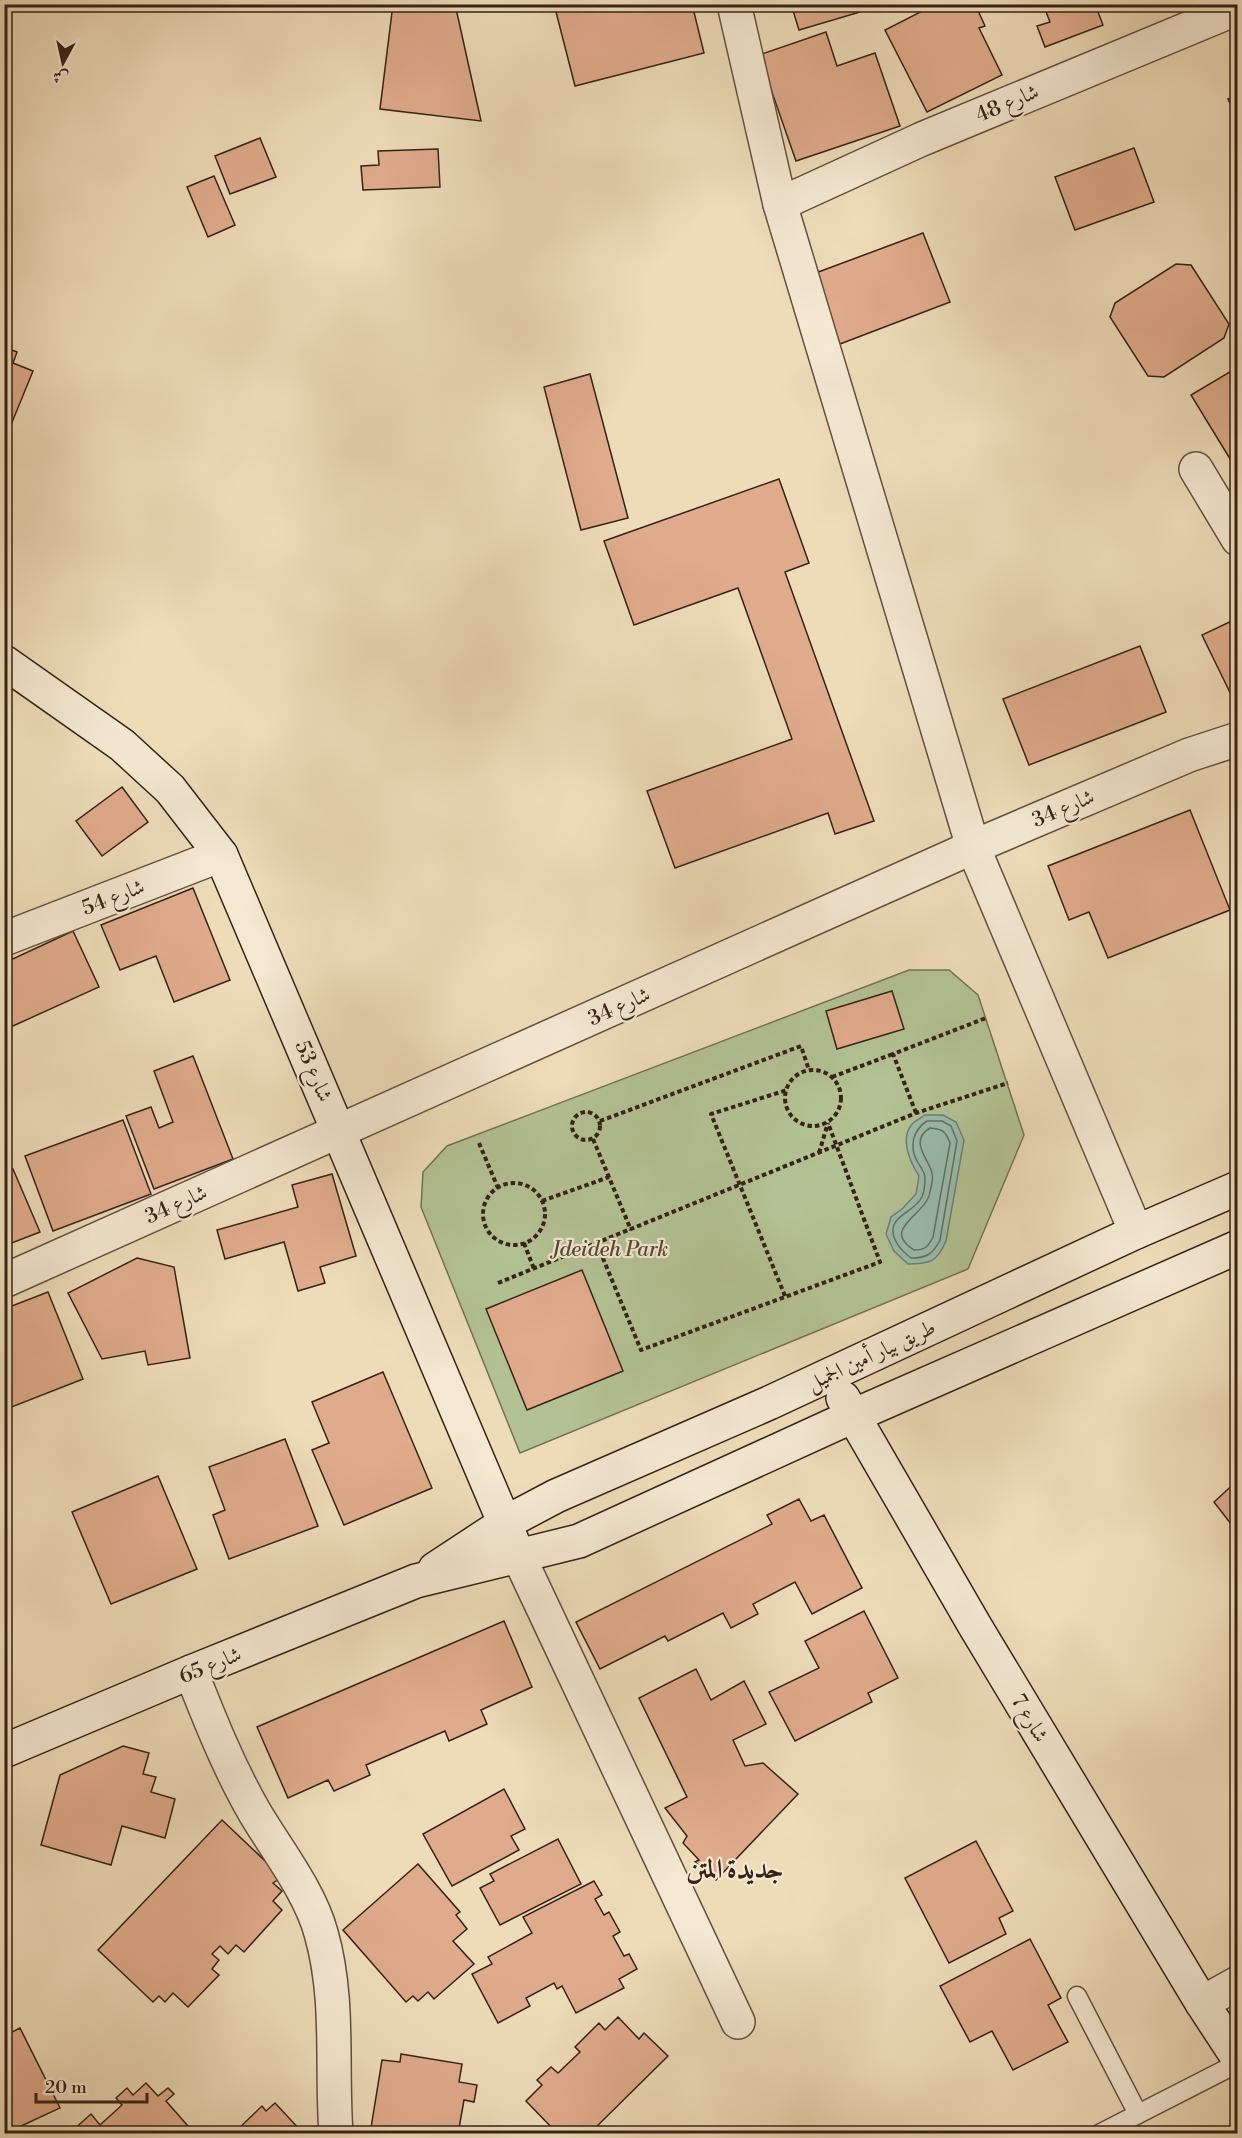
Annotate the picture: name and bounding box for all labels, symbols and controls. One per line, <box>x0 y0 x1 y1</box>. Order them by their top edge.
north arrow <box>33 33 93 93</box>
text: ش <box>52 66 70 88</box>
street label: شارع 48 <box>972 79 1044 132</box>
street label: شارع 34 <box>1028 784 1100 837</box>
street label: شارع 54 <box>78 874 150 926</box>
street label: شارع 34 <box>584 982 656 1036</box>
street label: شارع 53 <box>285 1037 338 1107</box>
street label: شارع 34 <box>141 1180 213 1234</box>
park label: Jdeideh Park <box>550 1237 668 1263</box>
street label: طريق بيار أمين الجميل <box>802 1312 940 1398</box>
street label: شارع 65 <box>175 1642 247 1694</box>
street label: شارع 7 <box>1001 1690 1054 1749</box>
district label: جديدة المتن <box>687 1853 783 1887</box>
scale bar <box>36 2066 147 2104</box>
text: 20 m <box>45 2076 87 2099</box>

